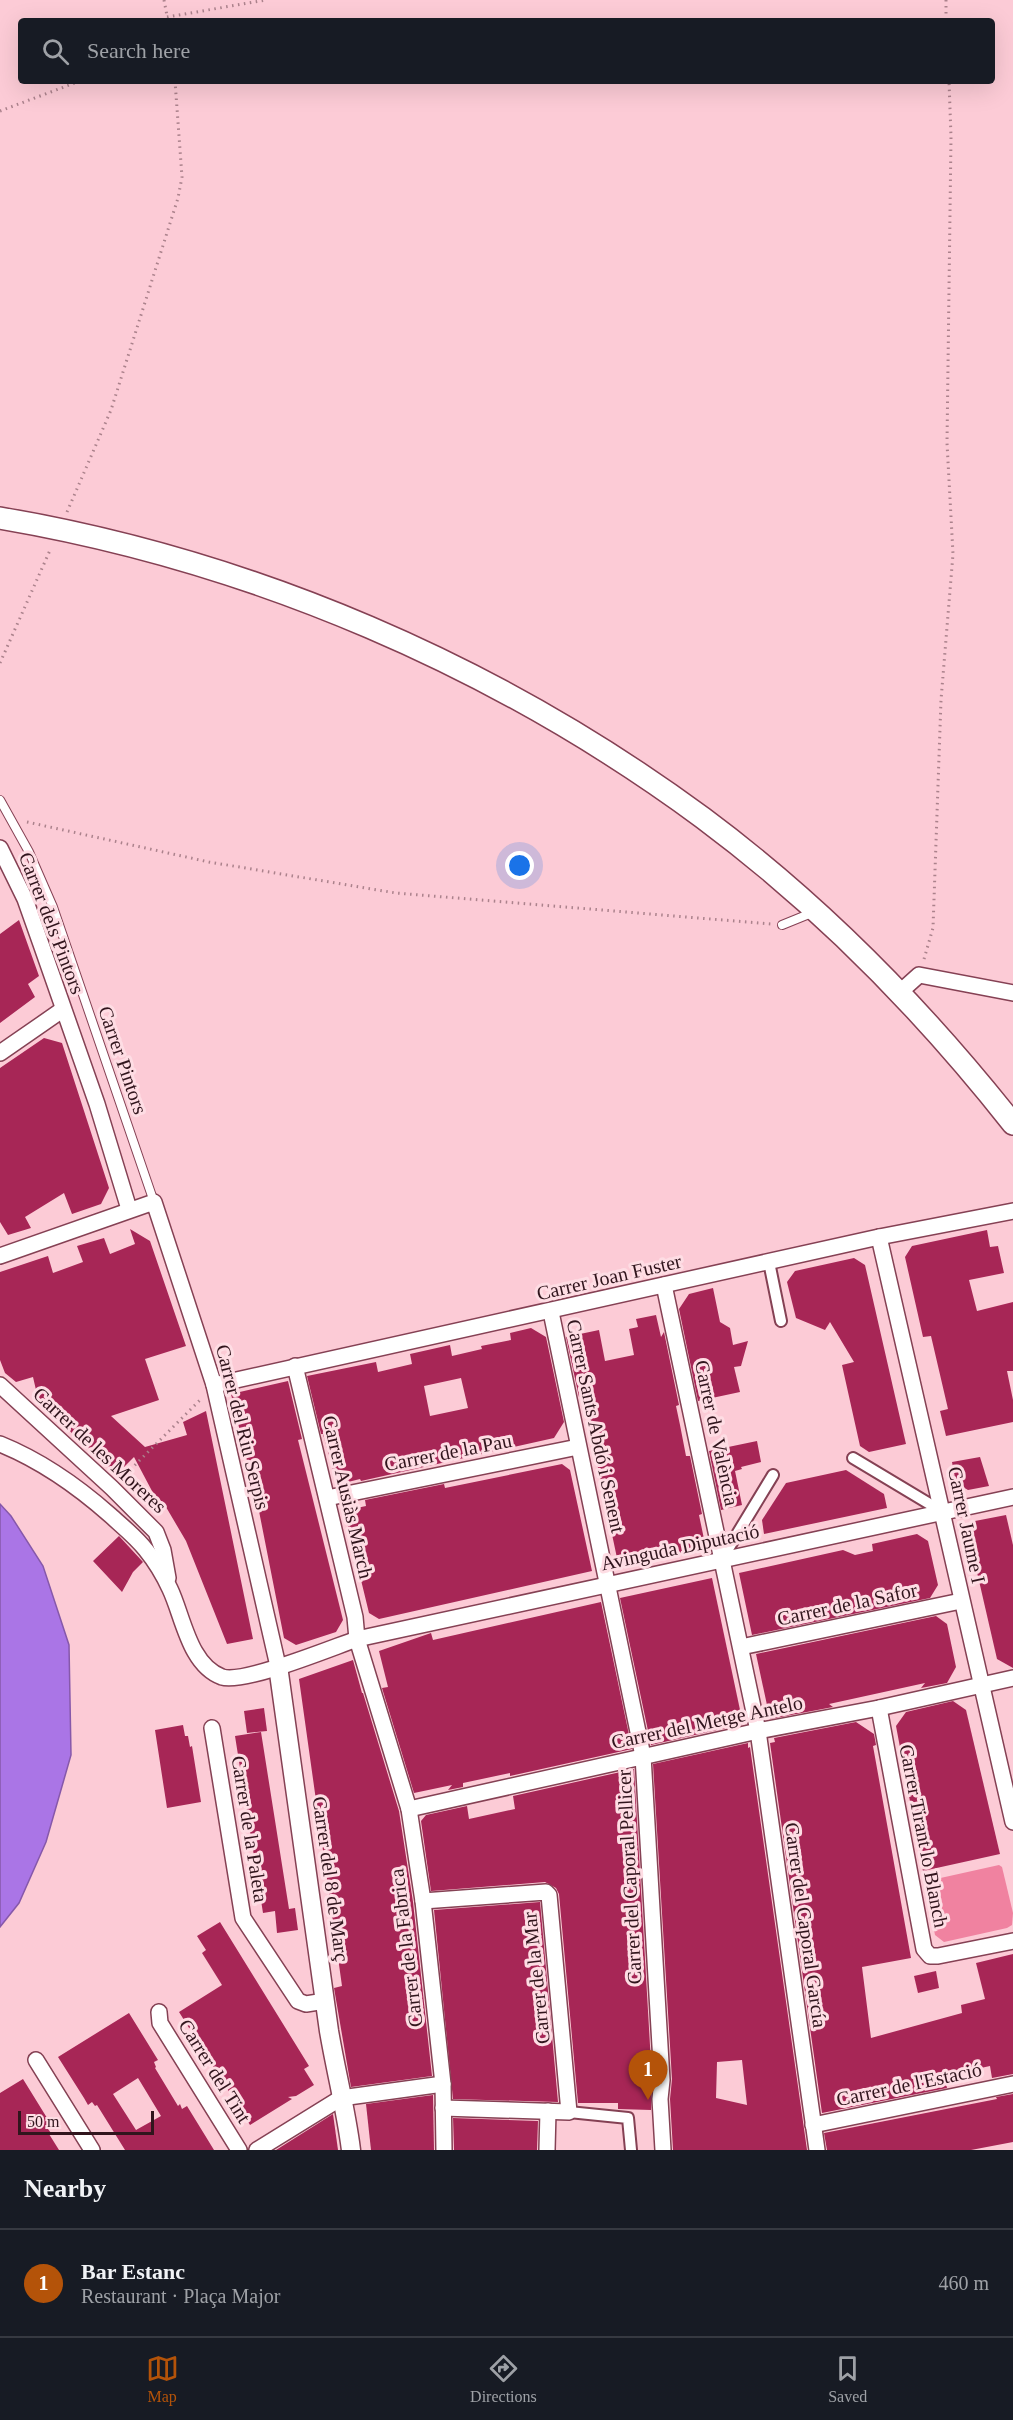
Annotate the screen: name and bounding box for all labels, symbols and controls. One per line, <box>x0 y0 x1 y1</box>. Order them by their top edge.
search box <box>18 18 995 84</box>
icon: search <box>39 35 72 68</box>
text: Search here <box>87 38 190 63</box>
street label: Carrer dels Pintors <box>15 849 89 997</box>
your location <box>505 851 534 880</box>
street label: Carrer Pintors <box>94 1003 152 1117</box>
street label: Carrer Joan Fuster <box>535 1250 684 1304</box>
street label: Carrer Sants Abdó i Senent <box>563 1317 629 1535</box>
street label: Carrer del Riu Serpis <box>211 1342 274 1512</box>
street label: Carrer de València <box>691 1358 743 1508</box>
street label: Carrer de les Moreres <box>29 1383 171 1517</box>
street label: Carrer Ausiàs March <box>319 1413 377 1581</box>
street label: Carrer de la Pau <box>382 1429 514 1475</box>
street label: Carrer Jaume I <box>944 1465 990 1585</box>
street label: Avinguda Diputació <box>599 1519 761 1576</box>
street label: Carrer de la Safor <box>775 1578 919 1630</box>
street label: Carrer del Metge Antelo <box>609 1691 805 1754</box>
street label: Carrer Tirant lo Blanch <box>895 1743 953 1929</box>
street label: Carrer de la Paleta <box>228 1754 272 1904</box>
street label: Carrer del Caporal Pellicer <box>612 1769 647 1985</box>
street label: Carrer del 8 de Març <box>308 1795 354 1963</box>
street label: Carrer del Caporal García <box>780 1821 831 2029</box>
street label: Carrer de la Fabrica <box>385 1867 427 2028</box>
street label: Carrer de la Mar <box>518 1911 554 2045</box>
street label: Carrer del Tint <box>174 2015 256 2127</box>
pin: 1 <box>628 2050 668 2100</box>
street label: Carrer de l'Estació <box>834 2058 984 2110</box>
scale bar <box>18 2108 154 2136</box>
text: 50 m <box>27 2113 59 2130</box>
text: Nearby <box>24 2174 106 2203</box>
text: Bar Estanc <box>81 2259 185 2284</box>
text: 1 <box>39 2272 49 2294</box>
text: 460 m <box>938 2272 989 2294</box>
text: Restaurant · Plaça Major <box>81 2285 280 2307</box>
tab: Map <box>146 2352 179 2406</box>
tab: Directions <box>470 2352 537 2406</box>
tab: Saved <box>828 2352 867 2406</box>

